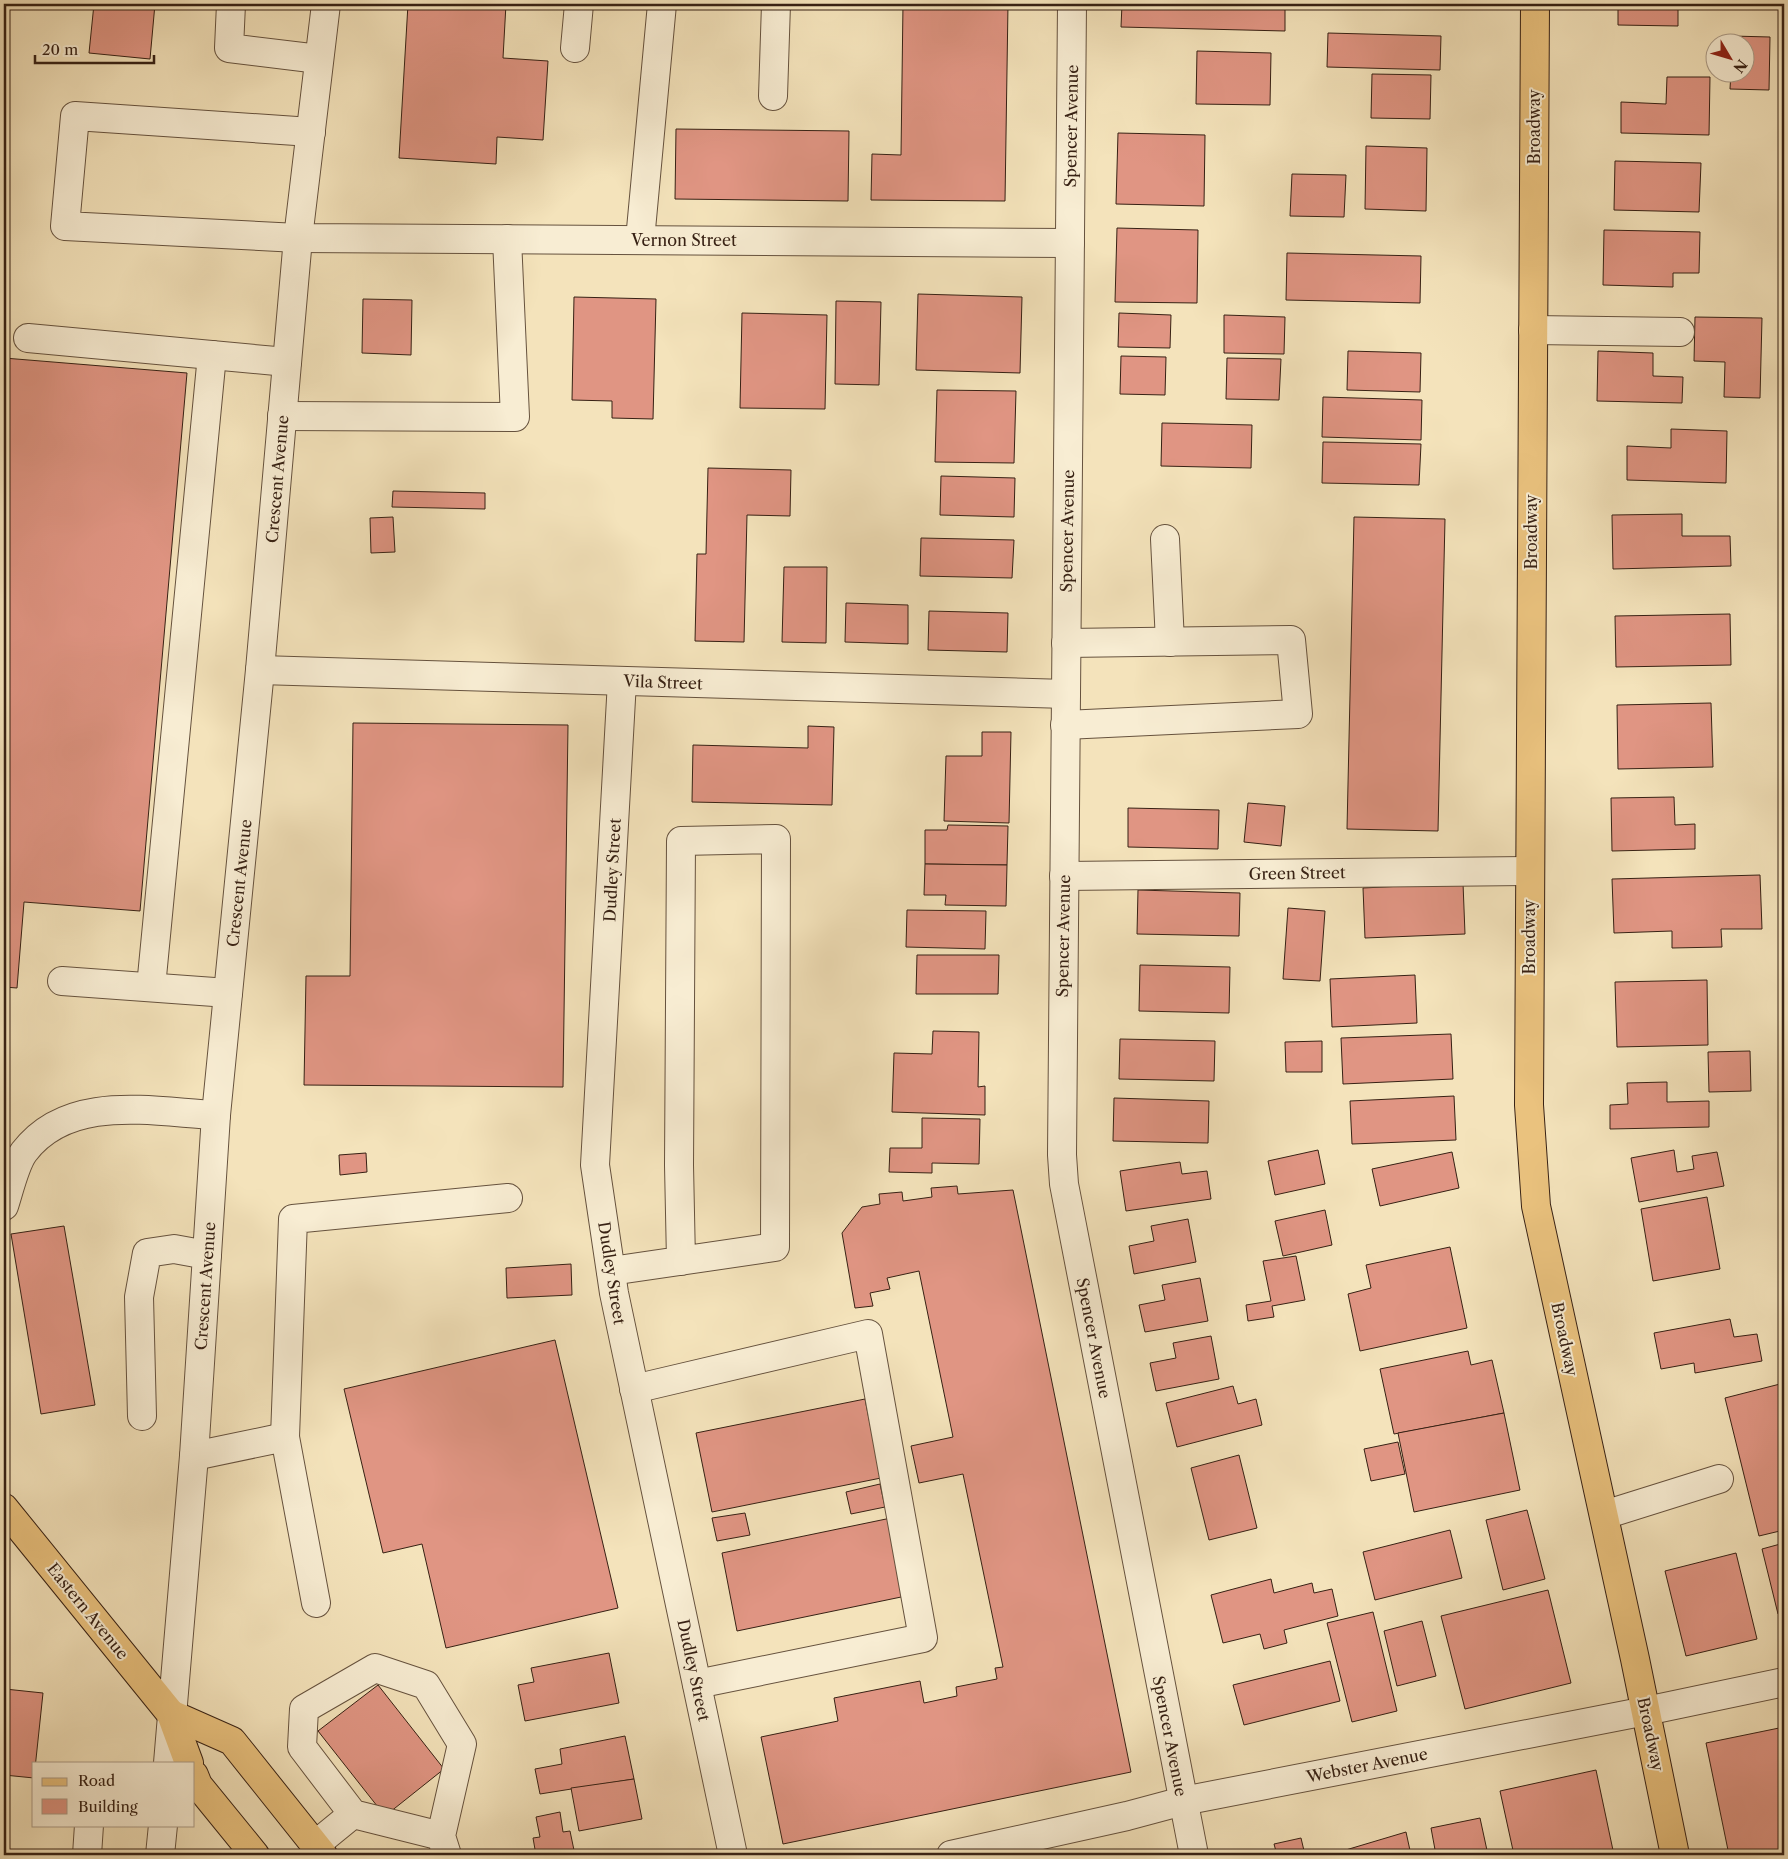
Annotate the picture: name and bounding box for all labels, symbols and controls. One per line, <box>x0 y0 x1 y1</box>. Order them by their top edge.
scale bar <box>35 32 154 64</box>
north arrow <box>1706 32 1756 82</box>
text: 20 m <box>42 40 78 59</box>
text: N <box>1729 56 1751 76</box>
street label: Spencer Avenue <box>1060 64 1082 187</box>
street label: Broadway <box>1524 88 1544 165</box>
street label: Vernon Street <box>630 230 737 250</box>
street label: Crescent Avenue <box>261 414 293 544</box>
street label: Spencer Avenue <box>1056 469 1078 592</box>
street label: Broadway <box>1521 493 1541 570</box>
street label: Vila Street <box>622 671 703 693</box>
street label: Dudley Street <box>599 817 625 922</box>
street label: Crescent Avenue <box>222 818 256 948</box>
street label: Green Street <box>1248 862 1346 884</box>
street label: Spencer Avenue <box>1052 874 1074 997</box>
street label: Broadway <box>1519 898 1539 975</box>
street label: Dudley Street <box>594 1220 630 1326</box>
street label: Crescent Avenue <box>191 1221 219 1351</box>
street label: Spencer Avenue <box>1072 1276 1116 1400</box>
street label: Broadway <box>1547 1300 1583 1379</box>
street label: Eastern Avenue <box>43 1559 133 1663</box>
street label: Dudley Street <box>673 1617 715 1723</box>
street label: Spencer Avenue <box>1148 1674 1192 1798</box>
street label: Broadway <box>1633 1695 1669 1774</box>
street label: Webster Avenue <box>1304 1743 1429 1787</box>
legend <box>32 1762 195 1826</box>
text: Road <box>78 1771 115 1790</box>
text: Building <box>78 1797 138 1816</box>

